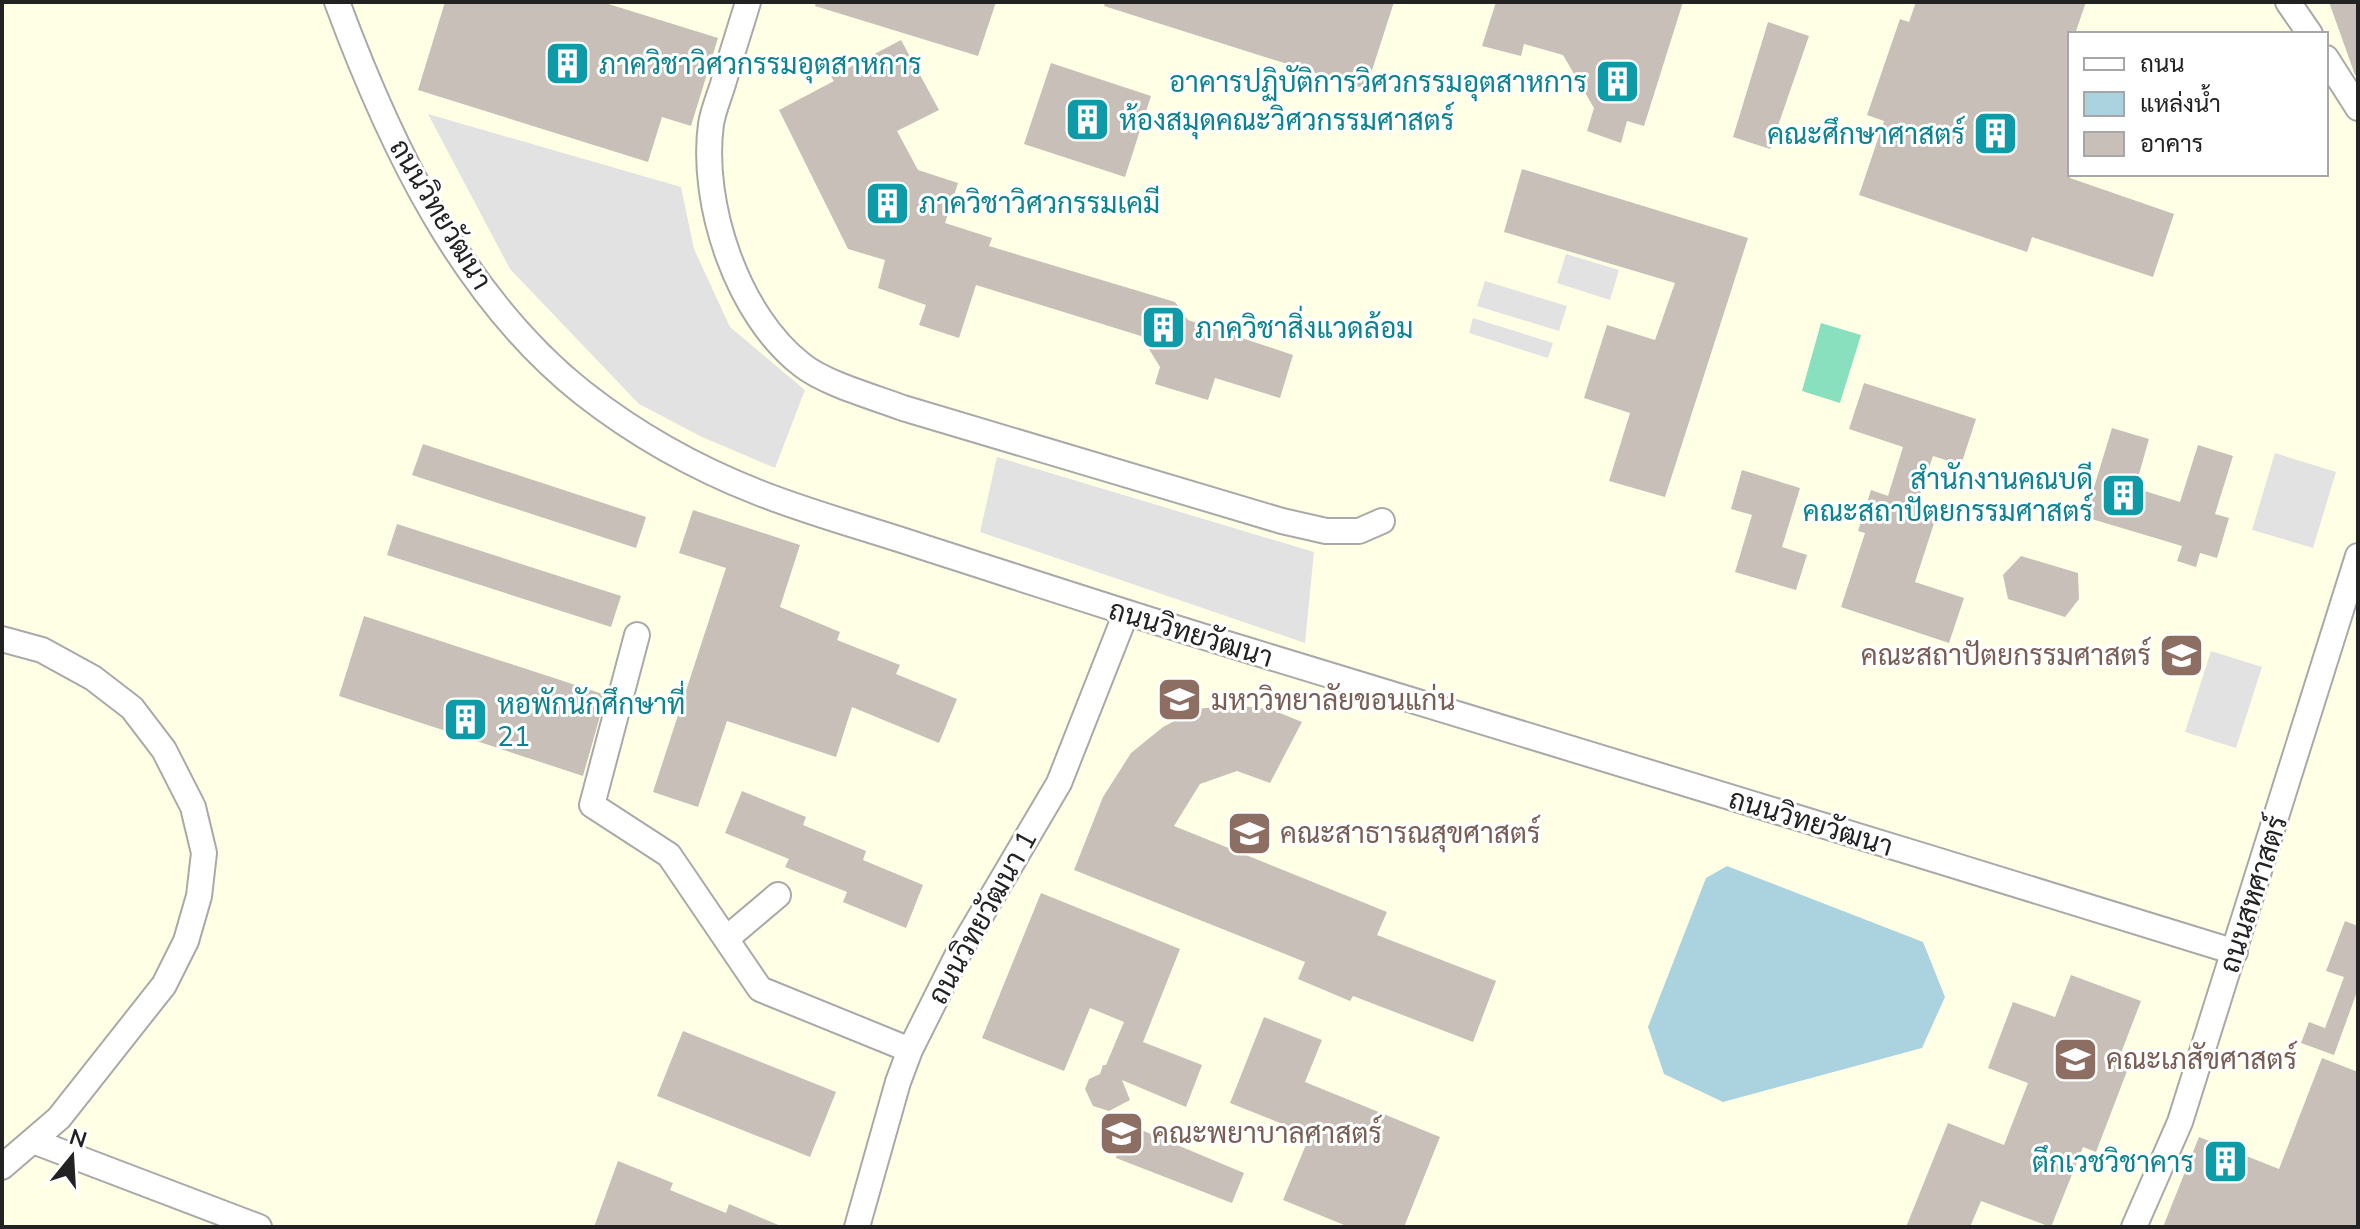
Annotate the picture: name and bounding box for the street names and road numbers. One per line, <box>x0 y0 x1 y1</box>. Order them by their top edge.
street label: ถนนวิทยวัฒนา <box>380 132 500 297</box>
street label: ถนนวิทยวัฒนา <box>1104 591 1277 677</box>
street label: ถนนวิทยวัฒนา <box>1724 780 1897 866</box>
street label: ถนนสหศาสตร์ <box>2210 811 2297 978</box>
street label: ถนนวิทยวัฒนา 1 <box>919 824 1046 1011</box>

